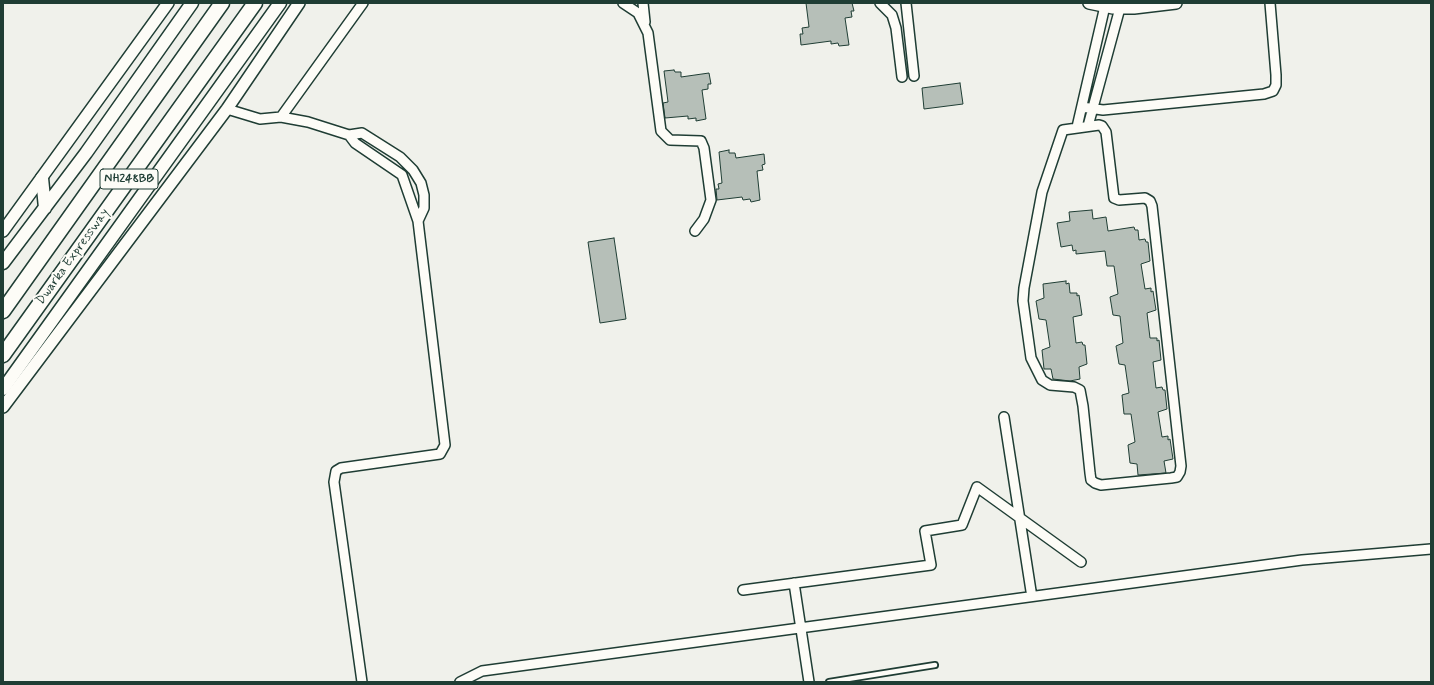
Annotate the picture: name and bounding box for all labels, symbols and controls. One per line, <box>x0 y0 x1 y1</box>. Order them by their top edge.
road number: NH248BB <box>100 169 158 189</box>
street label: Dwarka Expressway <box>33 206 113 308</box>

